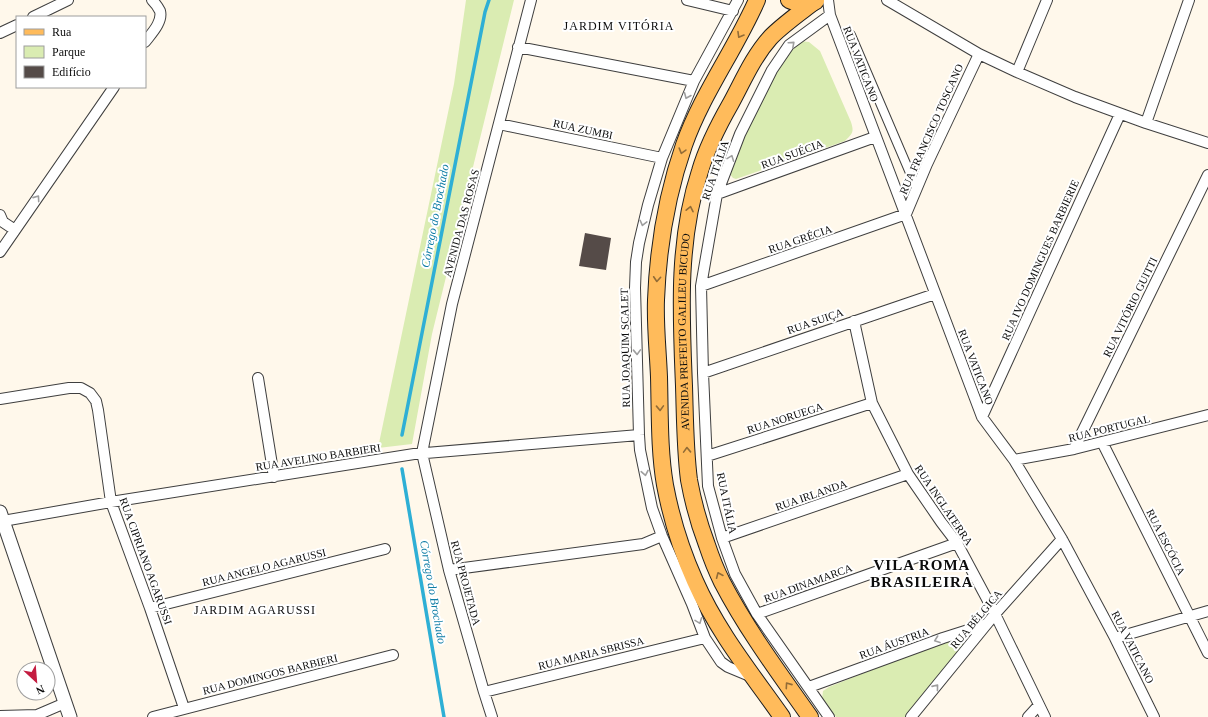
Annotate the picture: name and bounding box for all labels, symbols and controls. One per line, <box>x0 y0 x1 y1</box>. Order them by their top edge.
legend <box>16 16 146 88</box>
district label: JARDIM VITÓRIA <box>564 19 674 33</box>
text: Rua <box>52 25 72 39</box>
street label: RUA VATICANO <box>841 25 881 104</box>
one-way arrow <box>737 31 744 38</box>
one-way arrow <box>787 41 795 48</box>
text: Parque <box>52 45 85 59</box>
street label: RUA FRANCISCO TOSCANO <box>897 62 965 196</box>
text: Edifício <box>52 65 91 79</box>
one-way arrow <box>684 93 692 100</box>
street label: RUA ZUMBI <box>552 117 614 141</box>
street label: RUA SUÉCIA <box>759 137 825 171</box>
street label: RUA ITÁLIA <box>699 139 731 201</box>
one-way arrow <box>678 148 687 155</box>
one-way arrow <box>726 154 734 161</box>
water label: Córrego do Brochado <box>418 163 452 269</box>
street label: AVENIDA DAS ROSAS <box>441 168 481 278</box>
street label: RUA IVO DOMINGUES BARBIERIE <box>999 178 1081 342</box>
one-way arrow <box>32 195 40 202</box>
one-way arrow <box>685 206 693 212</box>
one-way arrow <box>640 219 648 226</box>
street label: RUA GRÉCIA <box>767 223 833 255</box>
street label: AVENIDA PREFEITO GALILEU BICUDO <box>676 233 692 431</box>
street label: RUA VITÓRIO GUITTI <box>1101 255 1160 359</box>
one-way arrow <box>653 275 662 282</box>
street label: RUA JOAQUIM SCALET <box>618 288 632 408</box>
street label: RUA SUIÇA <box>785 306 845 336</box>
street label: RUA VATICANO <box>956 328 996 407</box>
one-way arrow <box>633 349 641 355</box>
street label: RUA NORUEGA <box>746 400 825 436</box>
one-way arrow <box>656 405 664 411</box>
street label: RUA PORTUGAL <box>1067 412 1151 444</box>
street label: RUA AVELINO BARBIERI <box>255 441 382 473</box>
one-way arrow <box>682 447 691 453</box>
street label: RUA INGLATERRA <box>913 463 975 548</box>
one-way arrow <box>640 470 649 477</box>
street label: RUA ITÁLIA <box>715 471 739 535</box>
street label: RUA IRLANDA <box>774 477 848 513</box>
street label: RUA CIPRIANO AGARUSSI <box>117 496 175 627</box>
street label: RUA ESCÓCIA <box>1144 507 1188 577</box>
water label: Córrego do Brochado <box>417 539 449 645</box>
street label: RUA PROJETADA <box>449 539 483 627</box>
street label: RUA ANGELO AGARUSSI <box>201 546 327 588</box>
district label: VILA ROMA BRASILEIRA <box>870 557 974 590</box>
street label: RUA DINAMARCA <box>762 561 854 605</box>
one-way arrow <box>716 572 724 580</box>
street label: RUA BÉLGICA <box>948 587 1004 651</box>
district label: JARDIM AGARUSSI <box>194 603 316 617</box>
street label: RUA VATICANO <box>1109 609 1157 685</box>
one-way arrow <box>694 618 702 625</box>
street label: RUA ÁUSTRIA <box>858 625 930 661</box>
street label: RUA MARIA SBRISSA <box>537 634 645 672</box>
one-way arrow <box>934 636 941 644</box>
street label: RUA DOMINGOS BARBIERI <box>201 651 339 697</box>
north arrow <box>16 661 56 701</box>
one-way arrow <box>785 682 793 689</box>
text: N <box>34 683 47 697</box>
one-way arrow <box>931 684 938 691</box>

